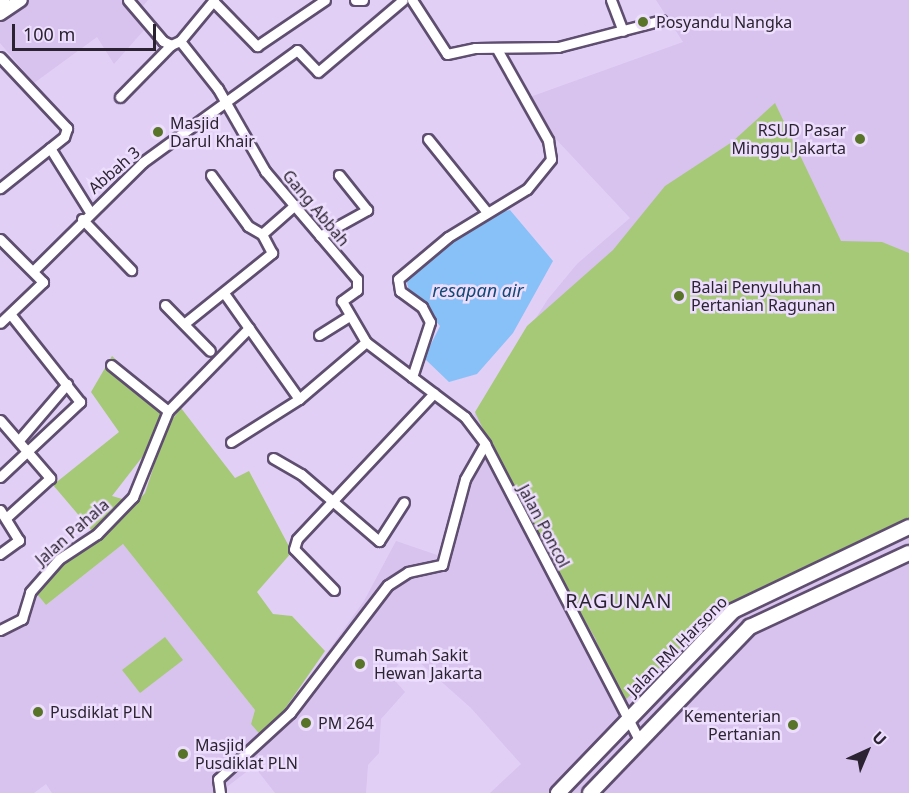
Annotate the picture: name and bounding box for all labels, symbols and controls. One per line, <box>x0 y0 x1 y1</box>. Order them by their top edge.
scale bar <box>15 12 159 50</box>
place label: Posyandu Nangka <box>656 12 792 32</box>
marker: Posyandu Nangka <box>634 13 652 31</box>
text: 100 m <box>23 22 75 46</box>
place label: Masjid Darul Khair <box>170 113 255 151</box>
place label: RSUD Pasar Minggu Jakarta <box>732 120 846 158</box>
marker: Masjid Darul Khair <box>151 125 165 139</box>
marker: RSUD Pasar Minggu Jakarta <box>851 130 869 148</box>
street label: Abbah 3 <box>84 142 144 198</box>
street label: Gang Abbah <box>279 166 353 250</box>
place label: Balai Penyuluhan Pertanian Ragunan <box>691 277 836 315</box>
water label: resapan air <box>432 279 524 301</box>
marker: Balai Penyuluhan Pertanian Ragunan <box>672 289 686 303</box>
street label: Jalan Poncol <box>514 481 574 571</box>
street label: Jalan Pahala <box>31 495 113 569</box>
district label: RAGUNAN <box>565 588 673 612</box>
street label: Jalan RM Harsono <box>623 592 731 700</box>
place label: Rumah Sakit Hewan Jakarta <box>374 645 482 683</box>
marker: Rumah Sakit Hewan Jakarta <box>351 655 369 673</box>
place label: Pusdiklat PLN <box>50 702 153 722</box>
marker: Pusdiklat PLN <box>31 705 45 719</box>
place label: Kementerian Pertanian <box>684 706 781 744</box>
place label: PM 264 <box>318 713 374 733</box>
marker: PM 264 <box>299 716 313 730</box>
marker: Kementerian Pertanian <box>786 718 800 732</box>
north arrow <box>837 721 897 781</box>
text: U <box>868 726 891 750</box>
place label: Masjid Pusdiklat PLN <box>195 735 298 773</box>
marker: Masjid Pusdiklat PLN <box>176 747 190 761</box>

